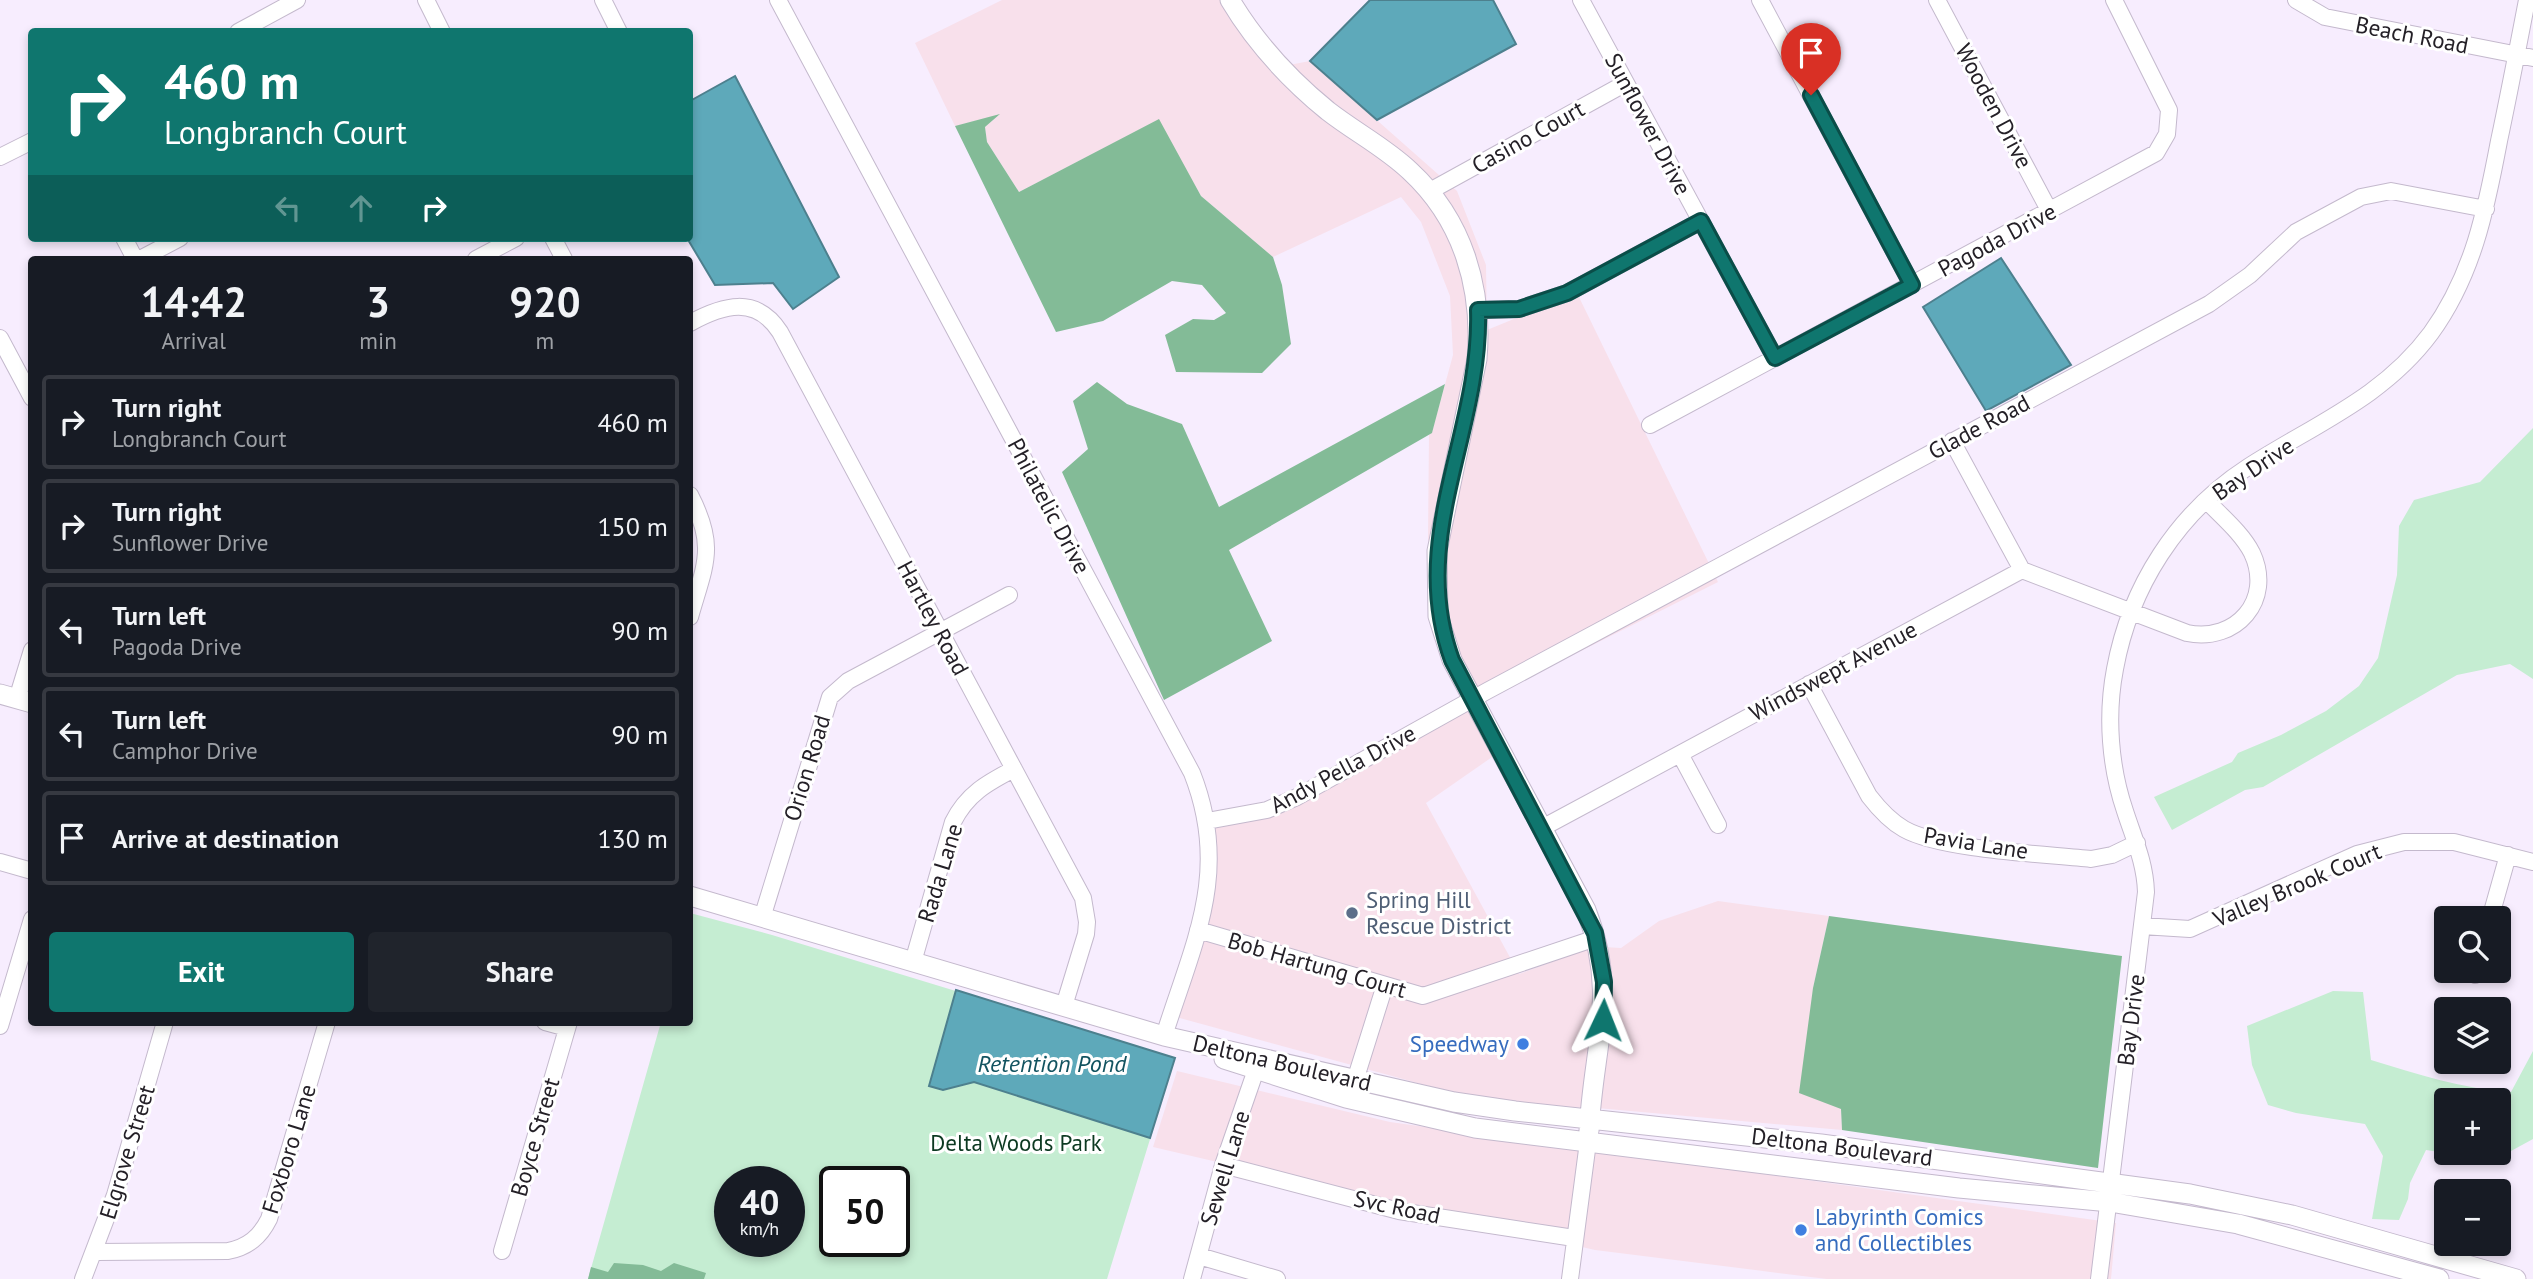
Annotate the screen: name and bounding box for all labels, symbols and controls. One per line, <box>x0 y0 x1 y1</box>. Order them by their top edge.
street label: Beach Road <box>2353 9 2471 60</box>
pin <box>1781 23 1841 95</box>
icon: arrive <box>1792 34 1830 72</box>
street label: Wooden Drive <box>1949 38 2039 173</box>
street label: Sunflower Drive <box>1599 48 1698 200</box>
text: 460 m <box>164 49 299 113</box>
icon: right <box>49 56 140 147</box>
street label: Casino Court <box>1466 94 1589 179</box>
text: Longbranch Court <box>164 111 407 153</box>
icon: left <box>269 189 307 227</box>
icon: ahead <box>342 189 380 227</box>
icon: right <box>415 189 453 227</box>
street label: Pagoda Drive <box>1933 196 2061 283</box>
text: 14:42 <box>140 274 247 329</box>
text: 3 <box>366 274 390 329</box>
text: 920 <box>509 274 581 329</box>
text: Arrival <box>161 326 226 355</box>
text: min <box>359 326 397 355</box>
text: m <box>536 326 554 355</box>
street label: Glade Road <box>1923 388 2035 465</box>
text: Turn right <box>112 391 221 424</box>
icon: right <box>53 403 91 441</box>
text: 460 m <box>597 406 668 439</box>
text: Longbranch Court <box>112 424 286 453</box>
street label: Bay Drive <box>2206 431 2299 506</box>
street label: Philatelic Drive <box>1002 433 1097 579</box>
text: Turn right <box>112 495 221 528</box>
icon: right <box>53 507 91 545</box>
text: 150 m <box>597 510 668 543</box>
text: Sunflower Drive <box>112 528 269 557</box>
street label: Hartley Road <box>891 555 976 680</box>
text: Turn left <box>112 599 206 632</box>
icon: left <box>53 611 91 649</box>
text: 90 m <box>612 614 668 647</box>
street label: Windswept Avenue <box>1744 614 1922 727</box>
text: Pagoda Drive <box>112 632 242 661</box>
text: Turn left <box>112 703 206 736</box>
street label: Orion Road <box>777 711 836 824</box>
icon: left <box>53 715 91 753</box>
text: 90 m <box>612 718 668 751</box>
street label: Andy Pella Drive <box>1265 718 1421 819</box>
text: Camphor Drive <box>112 736 258 765</box>
icon: arrive <box>53 819 91 857</box>
street label: Rada Lane <box>911 820 968 926</box>
street label: Pavia Lane <box>1922 820 2030 865</box>
text: Arrive at destination <box>112 822 339 855</box>
text: 130 m <box>597 822 668 855</box>
street label: Valley Brook Court <box>2208 836 2385 933</box>
place label: Spring Hill Rescue District <box>1366 885 1512 940</box>
marker: Spring Hill Rescue District <box>1344 905 1360 921</box>
map controls <box>2434 906 2511 1256</box>
button: search <box>2434 906 2511 983</box>
street label: Bob Hartung Court <box>1225 925 1410 1004</box>
button: Exit <box>49 932 354 1012</box>
button: Share <box>368 932 672 1012</box>
street label: Bay Drive <box>2110 972 2151 1068</box>
position arrow <box>1566 983 1640 1057</box>
button: layers <box>2434 997 2511 1074</box>
street label: Deltona Boulevard <box>1190 1028 1374 1097</box>
place label: Speedway <box>1410 1029 1509 1058</box>
marker: Speedway <box>1515 1036 1531 1052</box>
water label: Retention Pond <box>978 1048 1127 1079</box>
street label: Boyce Street <box>504 1074 565 1200</box>
street label: Elgrove Street <box>92 1081 161 1222</box>
street label: Foxboro Lane <box>255 1081 322 1217</box>
button: + <box>2434 1088 2511 1165</box>
street label: Sewell Lane <box>1193 1107 1256 1229</box>
street label: Deltona Boulevard <box>1750 1121 1934 1172</box>
park label: Delta Woods Park <box>930 1128 1102 1157</box>
speed limit sign: 50 <box>819 1166 910 1257</box>
text: 40 <box>740 1179 779 1225</box>
button: − <box>2434 1179 2511 1256</box>
street label: Svc Road <box>1351 1183 1443 1230</box>
place label: Labyrinth Comics and Collectibles <box>1815 1202 1983 1257</box>
text: km/h <box>740 1217 779 1240</box>
marker: Labyrinth Comics and Collectibles <box>1793 1222 1809 1238</box>

